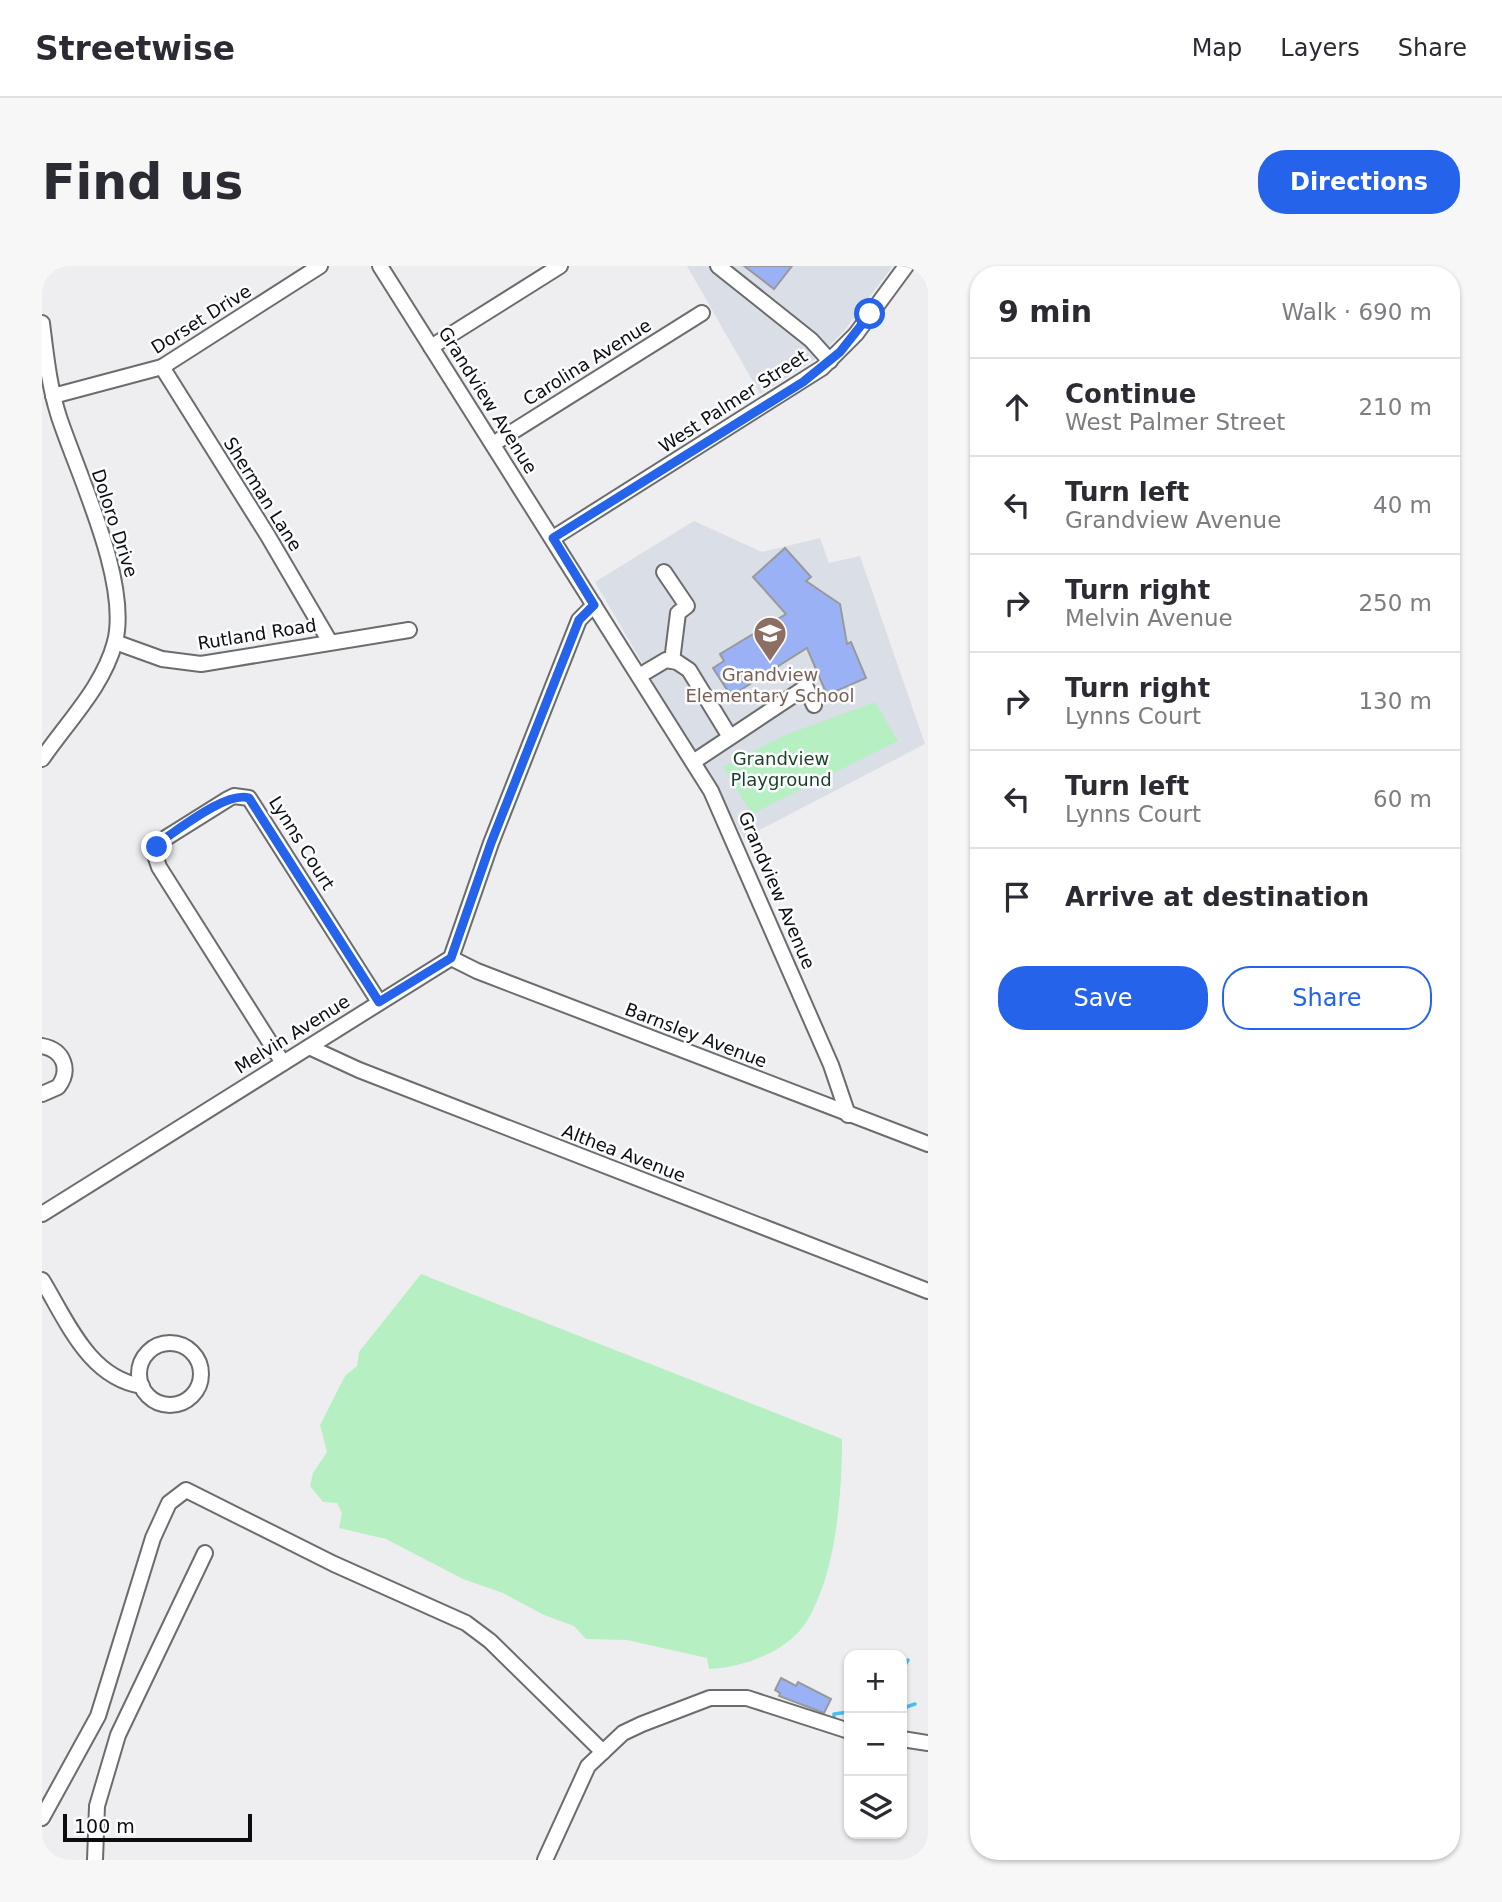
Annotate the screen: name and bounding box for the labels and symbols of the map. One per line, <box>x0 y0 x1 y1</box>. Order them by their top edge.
street label: Dorset Drive <box>147 280 255 358</box>
route start <box>854 298 885 329</box>
street label: Carolina Avenue <box>519 314 655 410</box>
street label: Grandview Avenue <box>434 323 542 477</box>
street label: West Palmer Street <box>655 345 811 457</box>
street label: Sherman Lane <box>220 433 306 555</box>
street label: Doloro Drive <box>88 466 142 580</box>
street label: Rutland Road <box>196 614 318 654</box>
school or university icon: Grandview Elementary School <box>751 614 789 663</box>
place label: Grandview Elementary School <box>685 664 855 706</box>
park label: Grandview Playground <box>730 748 832 790</box>
street label: Lynns Court <box>265 792 339 894</box>
street label: Grandview Avenue <box>734 808 820 972</box>
route end <box>141 831 172 862</box>
street label: Melvin Avenue <box>231 990 353 1078</box>
street label: Barnsley Avenue <box>622 998 770 1072</box>
street label: Althea Avenue <box>559 1120 689 1186</box>
scale bar <box>63 1811 252 1843</box>

